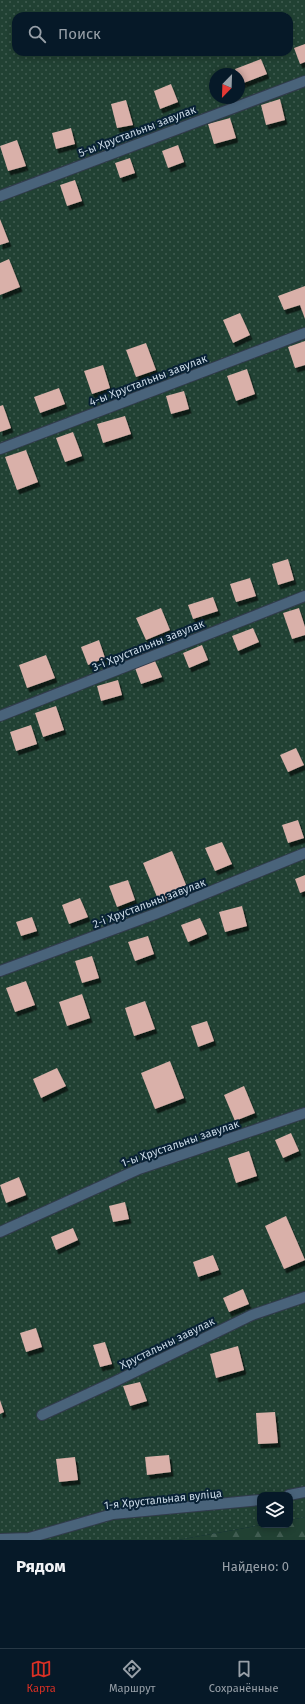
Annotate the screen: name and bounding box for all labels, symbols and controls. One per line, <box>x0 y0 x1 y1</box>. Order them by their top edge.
search box <box>12 12 293 56</box>
icon: search <box>26 23 48 45</box>
text: Поиск <box>58 25 101 43</box>
north arrow <box>209 68 245 104</box>
street label: 5-ы Хрустальны завулак <box>77 103 198 160</box>
street label: 4-ы Хрустальны завулак <box>87 352 209 409</box>
street label: 3-і Хрустальны завулак <box>90 617 206 674</box>
street label: 2-і Хрустальны завулак <box>91 876 208 931</box>
street label: 1-ы Хрустальны завулак <box>119 1117 241 1170</box>
street label: Хрустальны завулак <box>118 1315 217 1372</box>
street label: 1-я Хрустальная вуліца <box>104 1487 223 1512</box>
map controls <box>257 1492 293 1528</box>
button: layers <box>257 1492 293 1528</box>
text: Рядом <box>16 1556 66 1577</box>
text: Найдено: 0 <box>222 1559 289 1574</box>
tab: Карта <box>27 1658 56 1695</box>
tab: Маршрут <box>109 1658 156 1695</box>
tab: Сохранённые <box>209 1658 278 1695</box>

